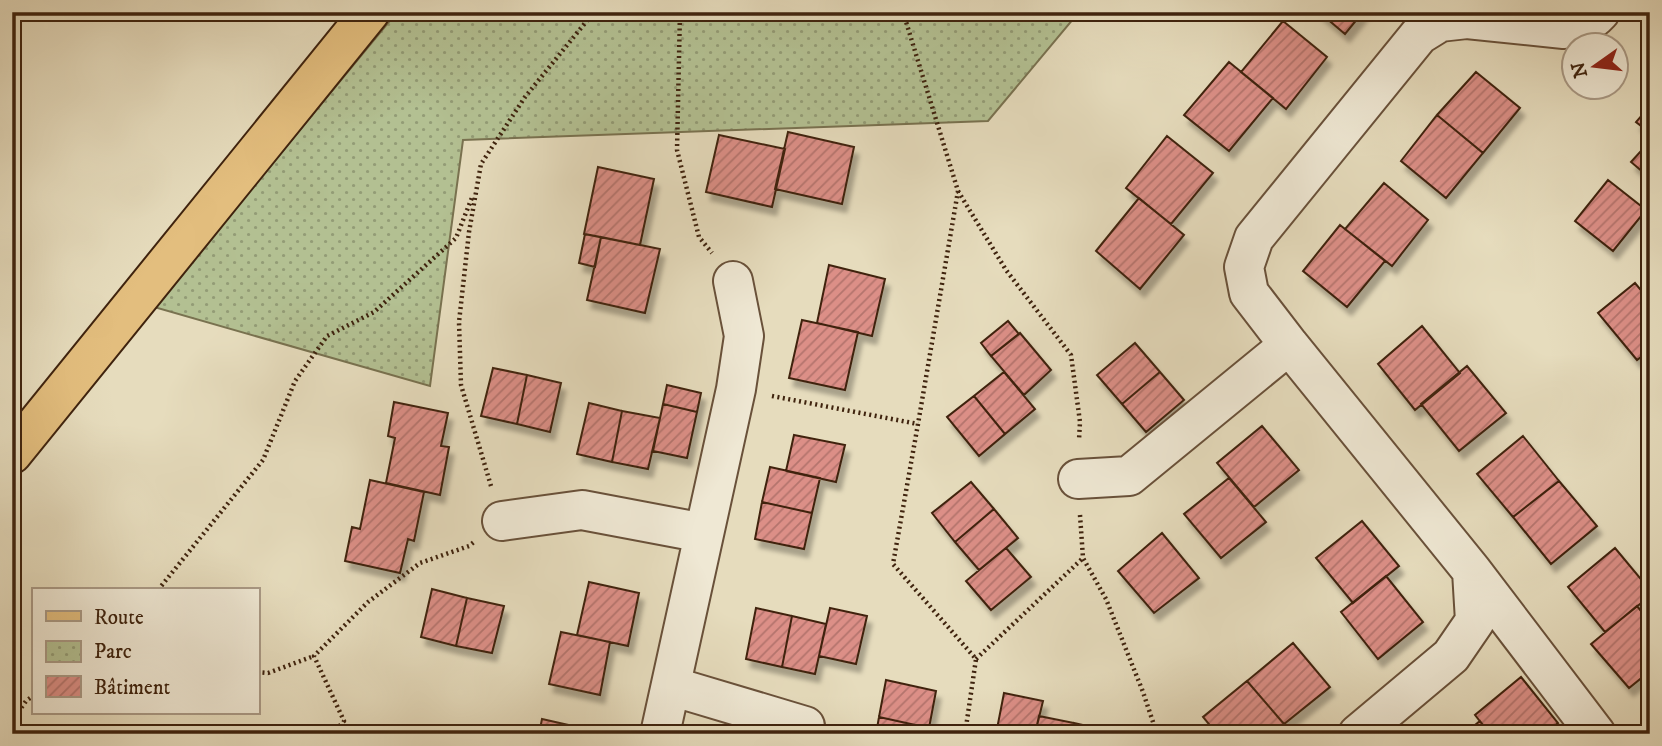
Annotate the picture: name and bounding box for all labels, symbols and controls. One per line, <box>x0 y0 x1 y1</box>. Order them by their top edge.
north arrow <box>1560 32 1630 102</box>
text: N <box>1567 59 1593 80</box>
legend <box>32 588 259 714</box>
text: Route <box>94 605 144 631</box>
text: Parc <box>94 639 132 665</box>
text: Bâtiment <box>94 675 171 701</box>

